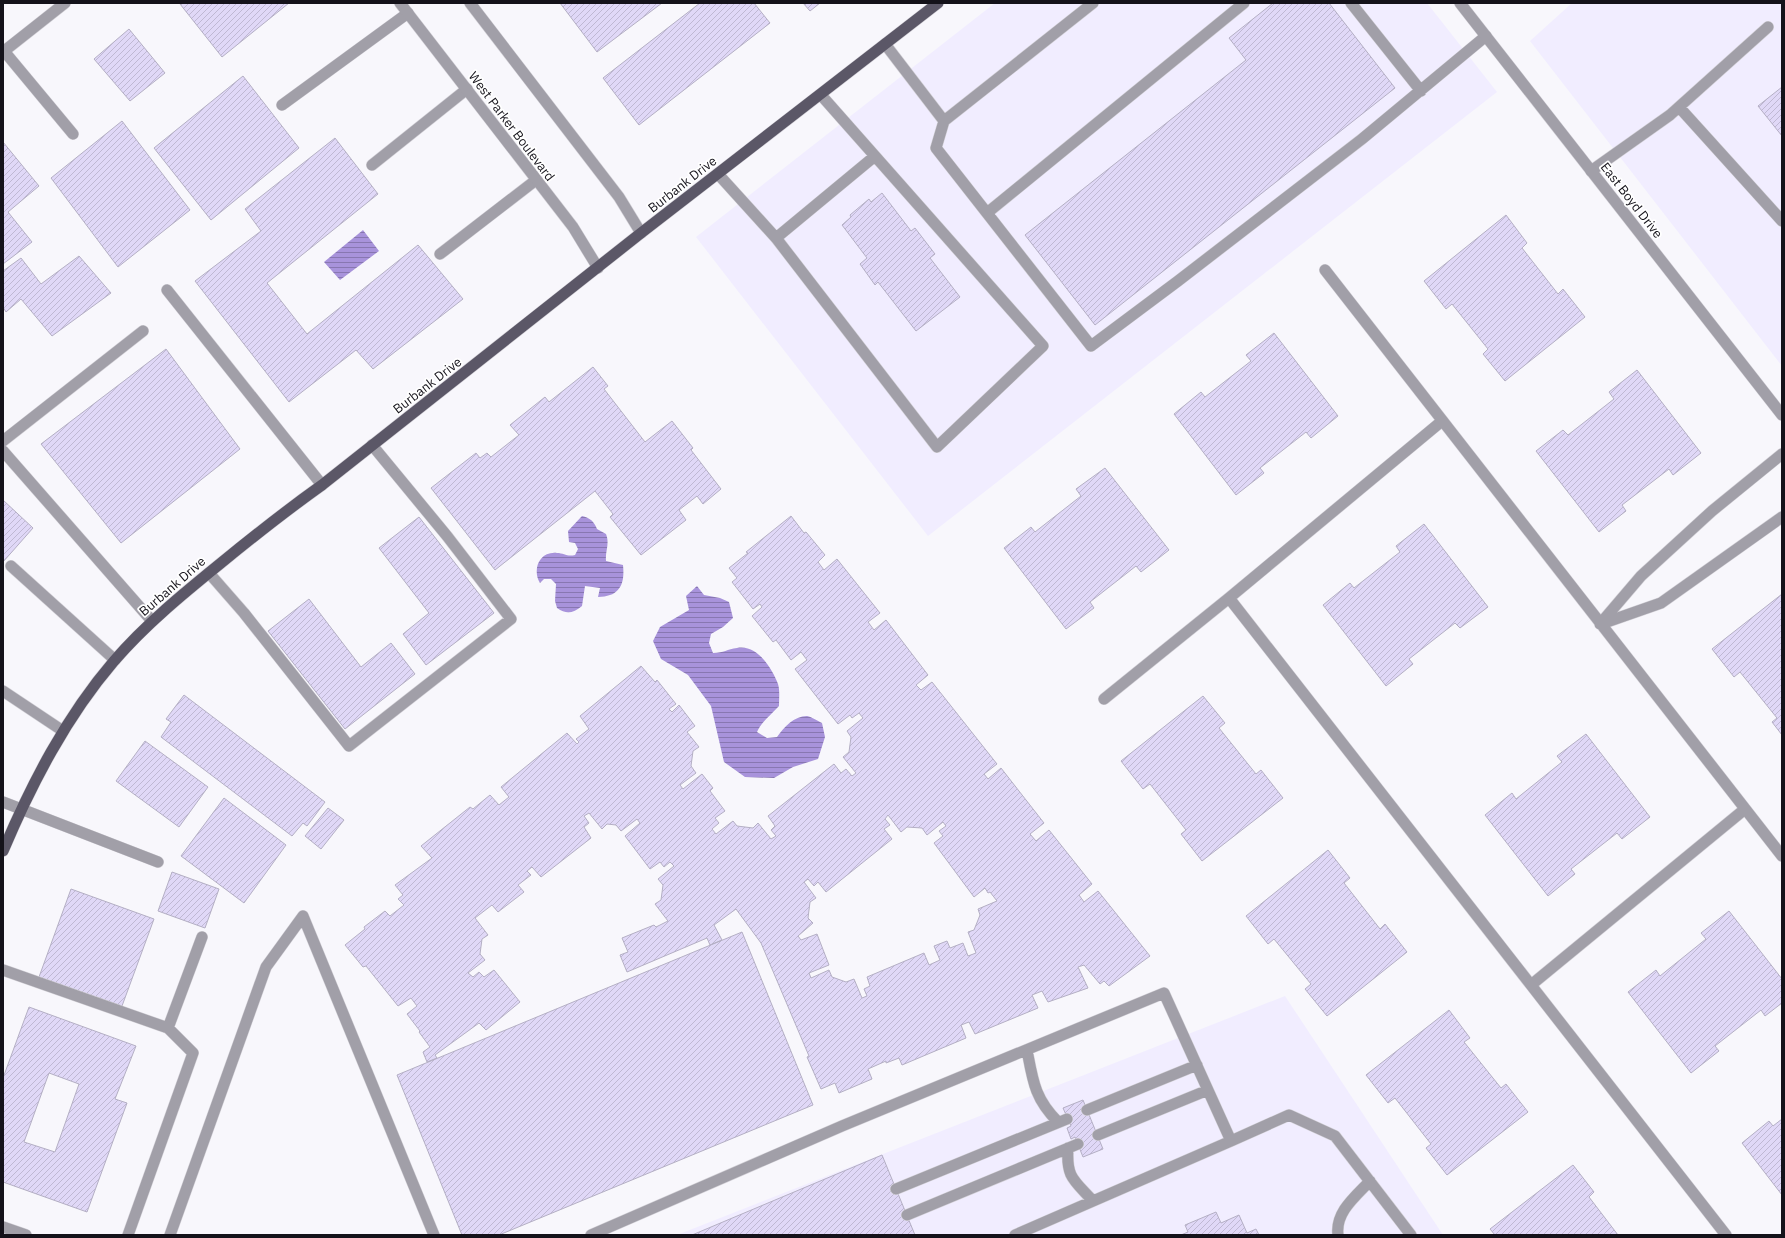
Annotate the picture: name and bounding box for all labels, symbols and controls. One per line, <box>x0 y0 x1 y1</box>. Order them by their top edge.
street label: West Parker Boulevard <box>465 68 558 184</box>
street label: Burbank Drive <box>645 152 720 217</box>
street label: East Boyd Drive <box>1597 159 1666 242</box>
street label: Burbank Drive <box>390 353 465 418</box>
street label: Burbank Drive <box>136 553 209 620</box>

